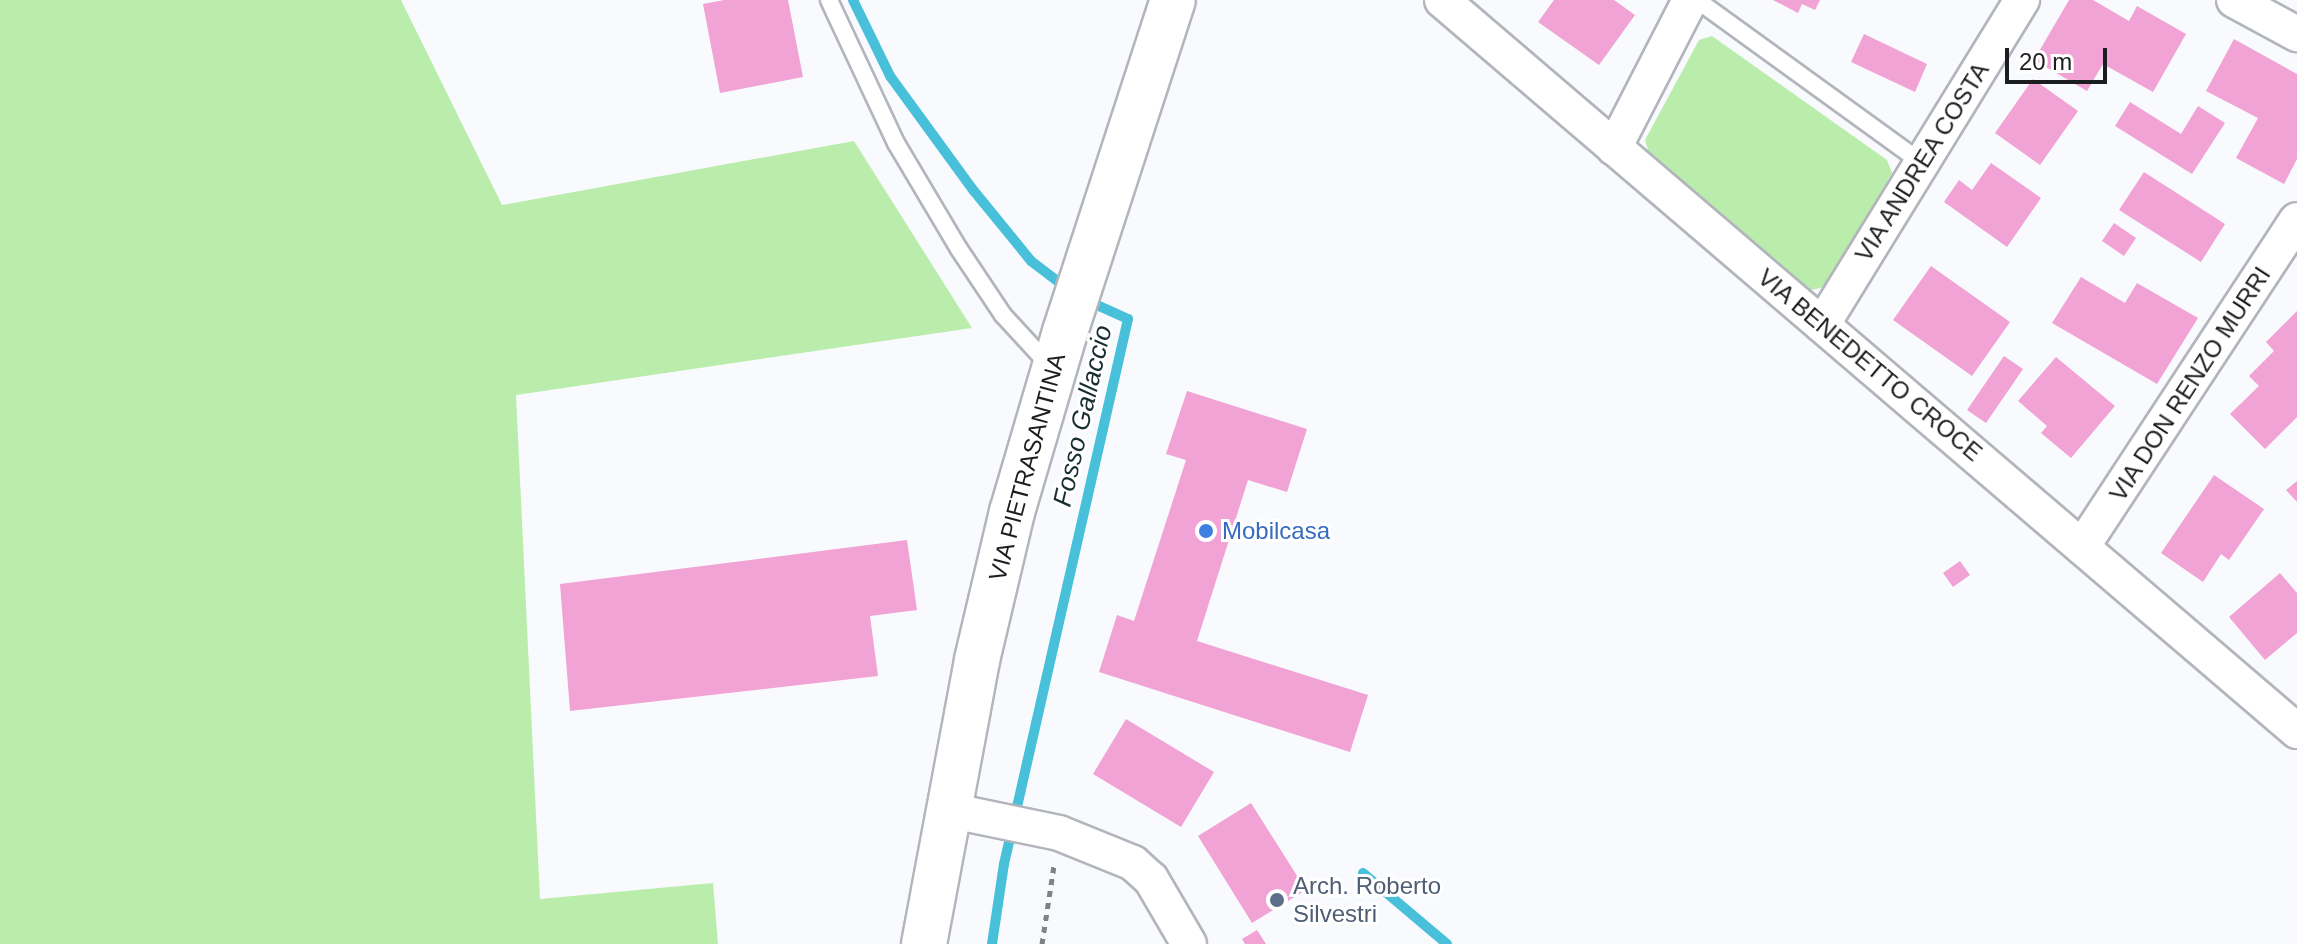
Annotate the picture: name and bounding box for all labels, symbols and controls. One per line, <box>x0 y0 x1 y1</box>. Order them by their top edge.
scale bar <box>2009 32 2111 82</box>
text: 20 m <box>2019 48 2072 75</box>
street label: VIA ANDREA COSTA <box>1848 56 1996 268</box>
street label: VIA DON RENZO MURRI <box>2103 261 2277 507</box>
street label: VIA BENEDETTO CROCE <box>1752 262 1988 468</box>
water label: Fosso Gallaccio <box>1047 322 1119 510</box>
street label: VIA PIETRASANTINA <box>983 349 1071 585</box>
place label: Mobilcasa <box>1222 517 1330 545</box>
marker: Mobilcasa <box>1197 522 1215 540</box>
place label: Arch. Roberto Silvestri <box>1293 872 1441 928</box>
marker: Arch. Roberto Silvestri <box>1268 891 1286 909</box>

